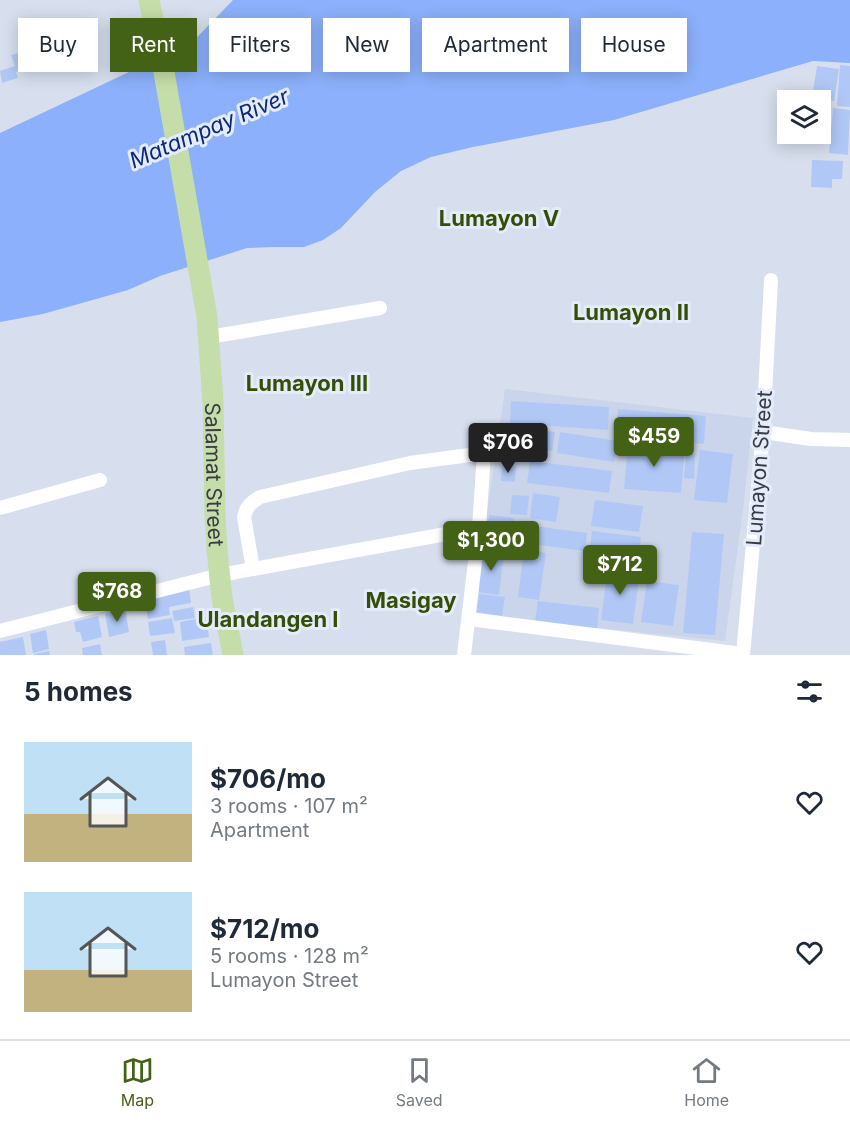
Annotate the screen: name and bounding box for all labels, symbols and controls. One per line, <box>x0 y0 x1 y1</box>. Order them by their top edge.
chip: Buy <box>18 18 98 72</box>
chip: Rent <box>110 18 197 72</box>
chip: Filters <box>209 18 311 72</box>
chip: New <box>323 18 410 72</box>
chip: Apartment <box>422 18 569 72</box>
chip: House <box>581 18 687 72</box>
water label: Matampay River <box>125 82 293 173</box>
map controls <box>777 90 831 144</box>
button: layers <box>777 90 831 144</box>
district label: Lumayon V <box>439 205 559 231</box>
district label: Lumayon II <box>573 299 689 325</box>
district label: Lumayon III <box>246 370 368 396</box>
street label: Lumayon Street <box>741 389 777 547</box>
street label: Salamat Street <box>201 402 229 547</box>
pin: $459 <box>618 417 690 468</box>
pin: $706 <box>472 423 544 474</box>
text: $459 <box>628 424 680 448</box>
text: $706 <box>483 430 533 454</box>
pin: $1,300 <box>442 521 540 572</box>
text: $1,300 <box>457 528 525 552</box>
pin: $712 <box>584 545 656 596</box>
text: $712 <box>597 552 643 576</box>
pin: $768 <box>81 572 153 623</box>
text: $768 <box>92 579 142 603</box>
district label: Masigay <box>365 587 457 613</box>
district label: Ulandangen I <box>198 606 338 632</box>
icon: filters <box>793 675 826 708</box>
text: 5 homes <box>24 676 133 707</box>
text: $706/mo <box>210 763 326 794</box>
icon: home <box>72 766 144 838</box>
icon: heart <box>793 786 826 819</box>
text: 3 rooms · 107 m² <box>210 794 368 818</box>
text: Apartment <box>210 818 309 842</box>
text: $712/mo <box>210 913 320 944</box>
icon: home <box>72 916 144 988</box>
icon: heart <box>793 936 826 969</box>
text: 5 rooms · 128 m² <box>210 944 369 968</box>
text: Lumayon Street <box>210 968 358 992</box>
tab: Map <box>121 1054 154 1110</box>
tab: Saved <box>396 1054 443 1110</box>
tab: Home <box>684 1054 729 1110</box>

